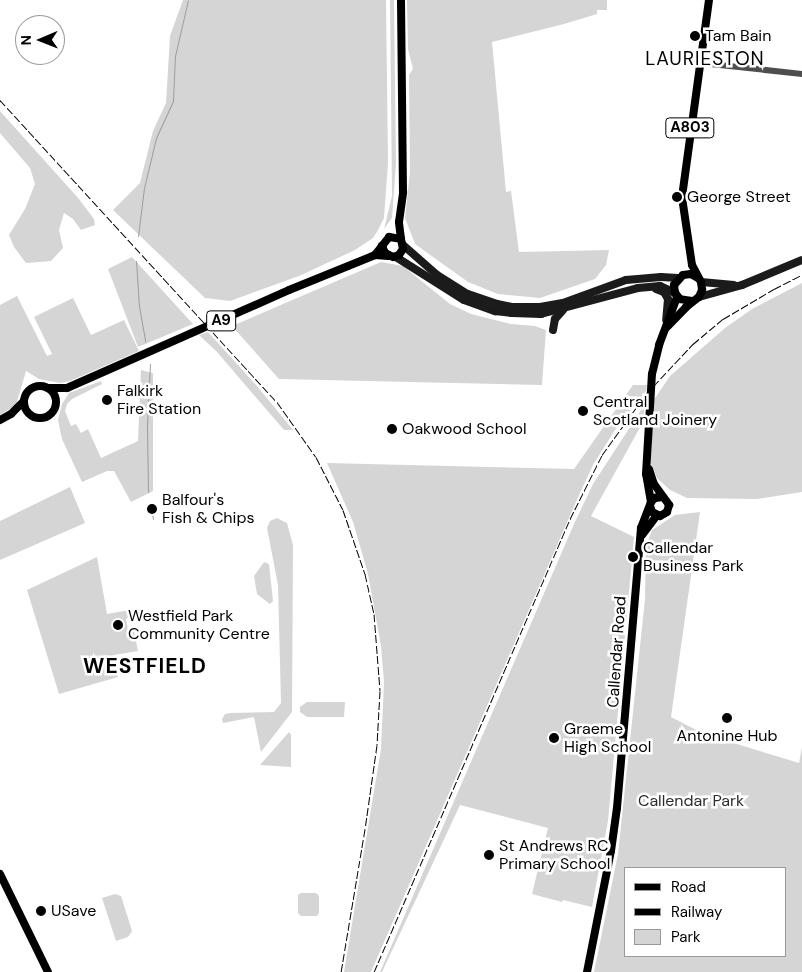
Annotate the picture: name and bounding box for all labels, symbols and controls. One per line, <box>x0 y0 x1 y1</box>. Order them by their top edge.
north arrow <box>15 15 65 65</box>
place label: Tam Bain <box>705 26 771 46</box>
marker: Tam Bain <box>689 30 701 42</box>
text: N <box>17 35 35 46</box>
district label: LAURIESTON <box>644 48 766 70</box>
road number: A803 <box>665 116 715 140</box>
place label: George Street <box>687 187 791 207</box>
marker: George Street <box>671 191 683 203</box>
road number: A9 <box>206 308 236 334</box>
place label: Falkirk Fire Station <box>117 381 201 419</box>
place label: Central Scotland Joinery <box>593 392 717 430</box>
marker: Falkirk Fire Station <box>101 394 113 406</box>
marker: Central Scotland Joinery <box>577 405 589 417</box>
place label: Oakwood School <box>402 419 526 439</box>
marker: Oakwood School <box>386 423 398 435</box>
place label: Balfour's Fish & Chips <box>162 490 254 528</box>
marker: Balfour's Fish & Chips <box>146 503 158 515</box>
place label: Callendar Business Park <box>643 538 744 576</box>
marker: Callendar Business Park <box>627 551 639 563</box>
street label: Callendar Road <box>604 596 630 708</box>
place label: Westfield Park Community Centre <box>128 606 270 644</box>
marker: Westfield Park Community Centre <box>112 619 124 631</box>
district label: WESTFIELD <box>82 653 208 679</box>
marker: Antonine Hub <box>721 712 733 724</box>
place label: Graeme High School <box>564 719 651 757</box>
place label: Antonine Hub <box>677 726 777 746</box>
marker: Graeme High School <box>548 732 560 744</box>
park label: Callendar Park <box>638 791 744 811</box>
place label: St Andrews RC Primary School <box>499 836 610 874</box>
marker: St Andrews RC Primary School <box>483 849 495 861</box>
legend <box>624 867 787 957</box>
text: Road <box>671 877 706 897</box>
place label: USave <box>51 901 96 921</box>
text: Railway <box>671 902 722 922</box>
marker: USave <box>35 905 47 917</box>
text: Park <box>671 927 701 947</box>

